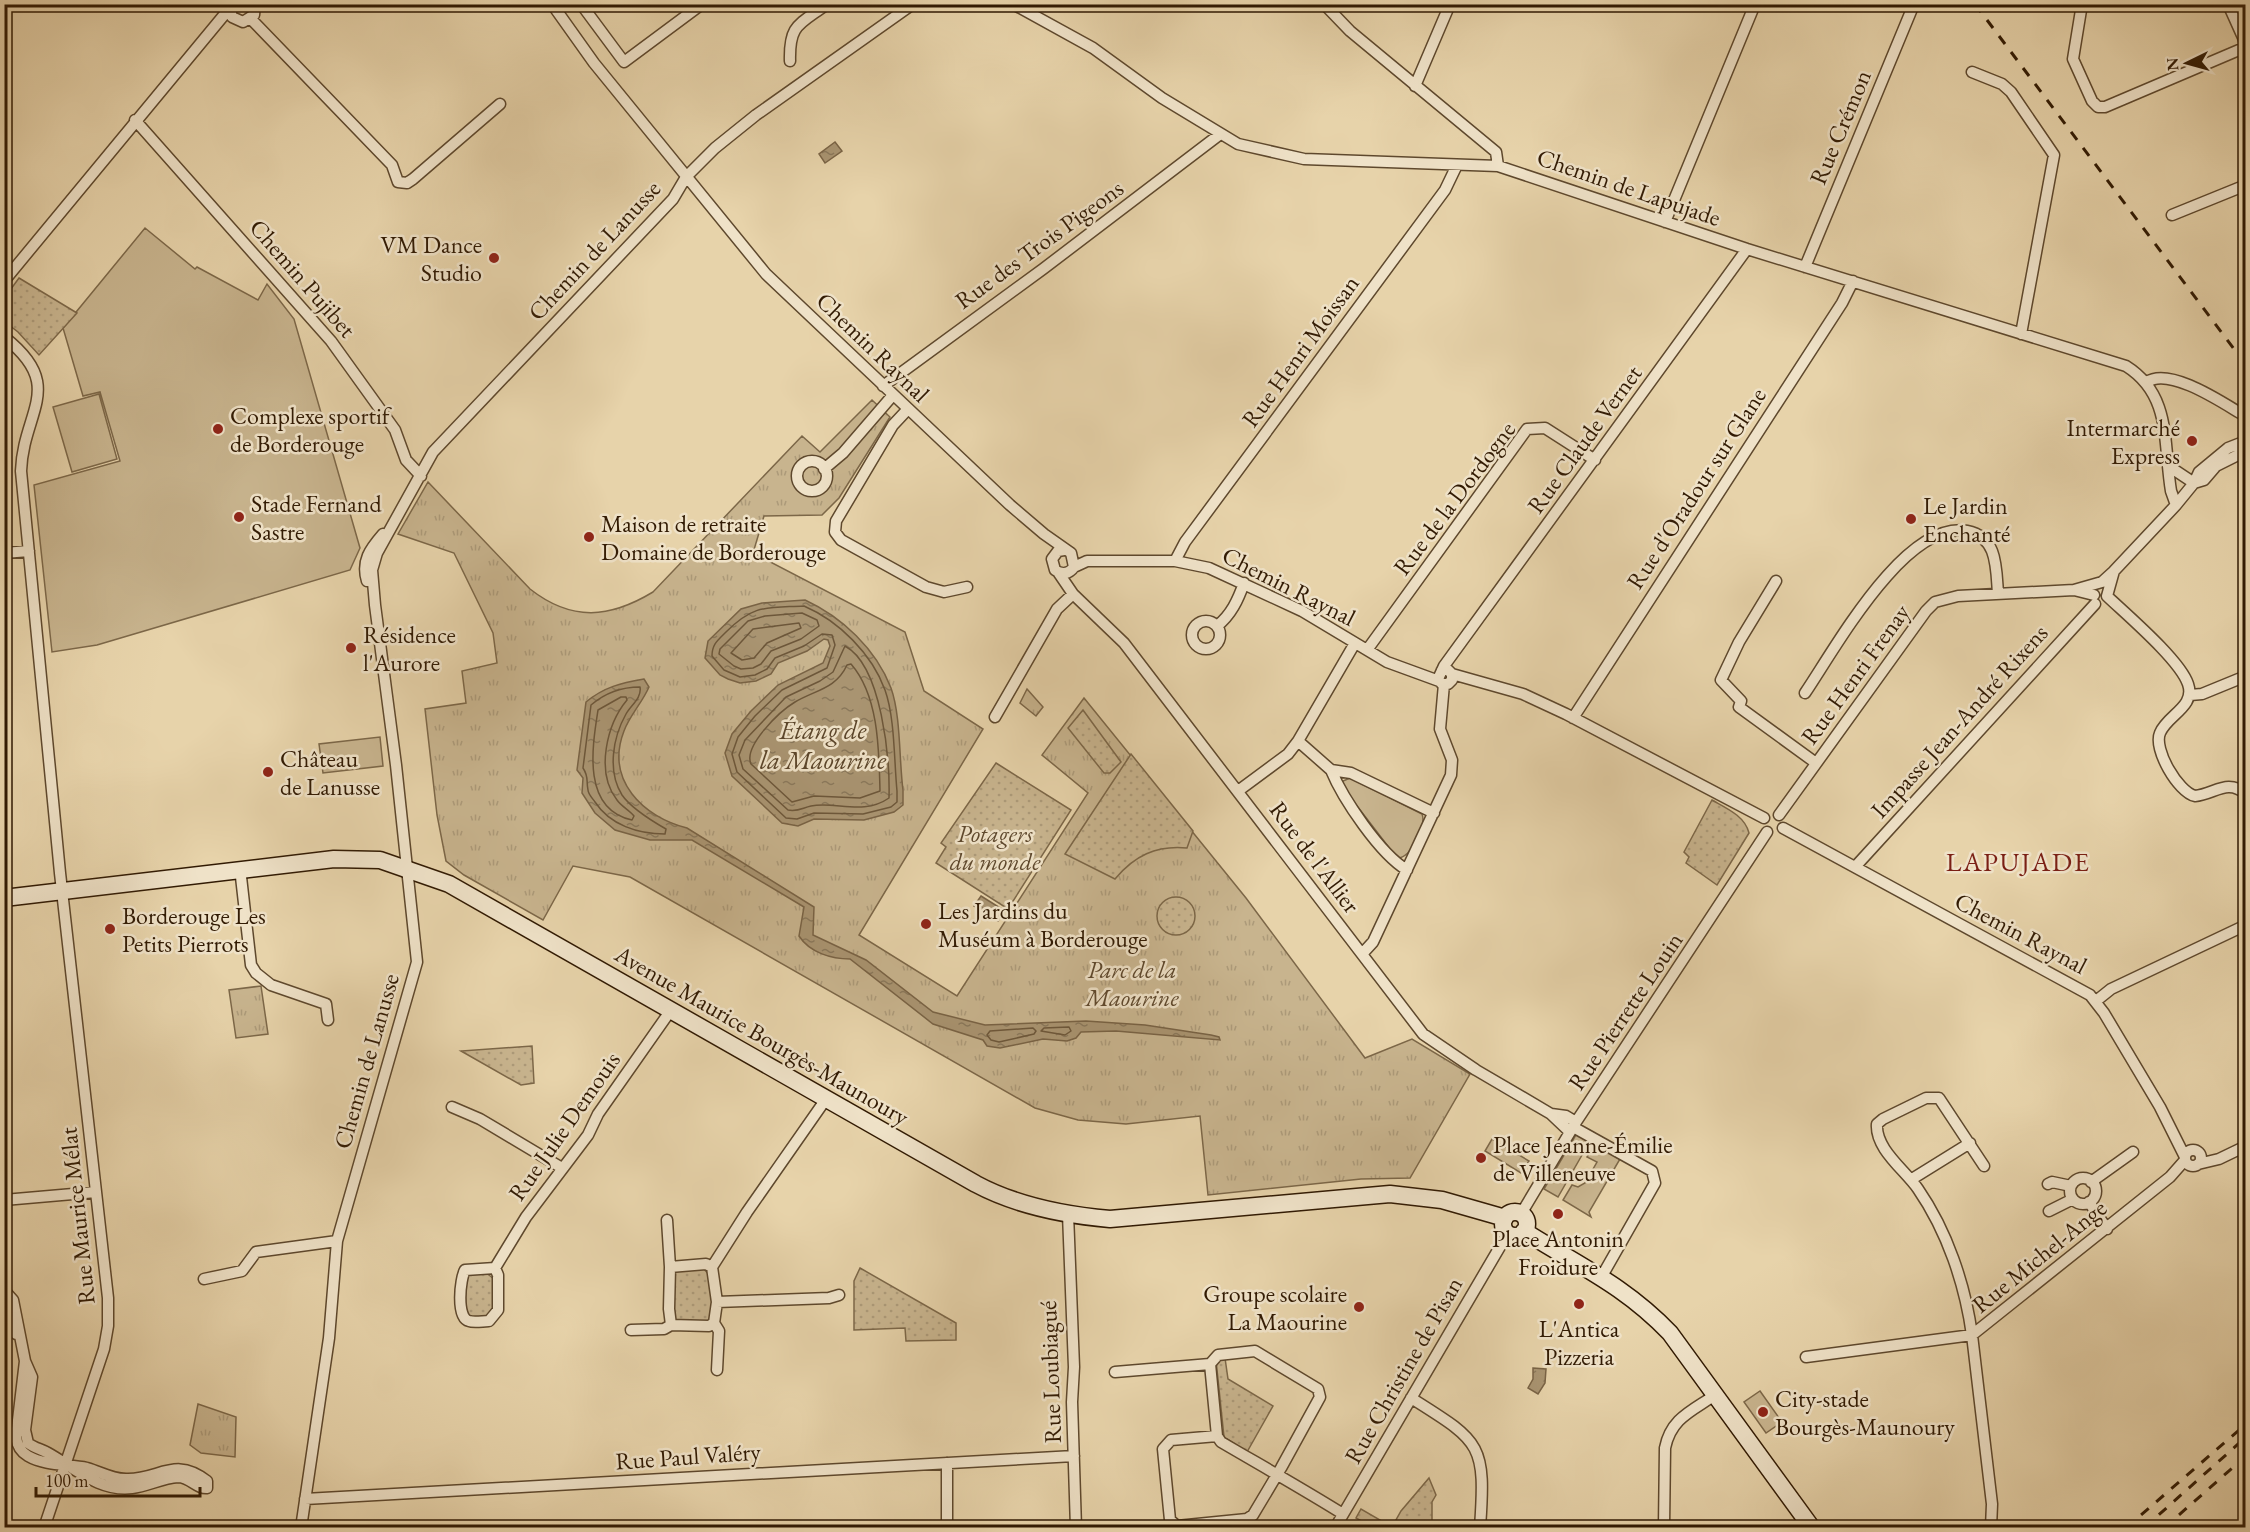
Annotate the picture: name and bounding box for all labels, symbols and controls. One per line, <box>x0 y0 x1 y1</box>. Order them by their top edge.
north arrow <box>2157 33 2217 93</box>
text: N <box>2162 57 2184 72</box>
street label: Rue Crémon <box>1802 65 1878 189</box>
street label: Chemin de Lapujade <box>1533 141 1725 233</box>
street label: Rue des Trois Pigeons <box>949 172 1129 316</box>
street label: Chemin de Lanusse <box>521 173 667 327</box>
street label: Chemin Pujibet <box>243 212 363 344</box>
place label: VM Dance Studio <box>380 229 482 288</box>
marker: VM Dance Studio <box>487 251 501 265</box>
street label: Rue Henri Moissan <box>1234 269 1366 433</box>
street label: Chemin Raynal <box>810 285 936 409</box>
street label: Rue Claude Vernet <box>1520 358 1649 519</box>
street label: Rue d'Oradour sur Glane <box>1619 381 1773 595</box>
place label: Complexe sportif de Borderouge <box>230 400 393 459</box>
place label: Intermarché Express <box>2067 412 2180 471</box>
street label: Rue de la Dordogne <box>1386 415 1522 581</box>
marker: Complexe sportif de Borderouge <box>211 422 225 436</box>
marker: Intermarché Express <box>2185 434 2199 448</box>
place label: Stade Fernand Sastre <box>251 488 382 547</box>
place label: Le Jardin Enchanté <box>1923 490 2010 549</box>
place label: Maison de retraite Domaine de Borderouge <box>601 508 826 567</box>
marker: Stade Fernand Sastre <box>232 510 246 524</box>
marker: Le Jardin Enchanté <box>1904 512 1918 526</box>
marker: Maison de retraite Domaine de Borderouge <box>582 530 596 544</box>
street label: Chemin Raynal <box>1217 539 1361 633</box>
street label: Rue Henri Frenay <box>1794 597 1917 750</box>
street label: Impasse Jean-André Rixens <box>1864 618 2054 824</box>
place label: Résidence l'Aurore <box>363 619 456 678</box>
marker: Résidence l'Aurore <box>344 641 358 655</box>
water label: Étang de la Maourine <box>760 713 887 777</box>
place label: Château de Lanusse <box>280 743 380 802</box>
marker: Château de Lanusse <box>261 765 275 779</box>
street label: Rue de l'Allier <box>1263 795 1367 919</box>
park label: Potagers du monde <box>950 818 1041 877</box>
district label: LAPUJADE <box>1946 844 2090 879</box>
street label: Chemin Raynal <box>1949 885 2093 981</box>
place label: Les Jardins du Muséum à Borderouge <box>938 895 1148 954</box>
place label: Borderouge Les Petits Pierrots <box>122 900 266 959</box>
marker: Les Jardins du Muséum à Borderouge <box>919 917 933 931</box>
marker: Borderouge Les Petits Pierrots <box>103 922 117 936</box>
street label: Rue Pierrette Louin <box>1561 926 1690 1096</box>
street label: Avenue Maurice Bourgès-Maunoury <box>609 938 915 1132</box>
park label: Parc de la Maourine <box>1083 954 1179 1013</box>
street label: Chemin de Lanusse <box>326 970 406 1152</box>
street label: Rue Julie Demouis <box>501 1046 627 1206</box>
street label: Rue Maurice Mélat <box>52 1125 102 1306</box>
place label: Place Jeanne-Émilie de Villeneuve <box>1493 1129 1673 1188</box>
marker: Place Jeanne-Émilie de Villeneuve <box>1474 1151 1488 1165</box>
street label: Rue Michel-Ange <box>1965 1192 2113 1320</box>
marker: Place Antonin Froidure <box>1551 1207 1565 1221</box>
place label: Place Antonin Froidure <box>1492 1223 1624 1282</box>
street label: Rue Christine de Pisan <box>1337 1271 1469 1469</box>
place label: Groupe scolaire La Maourine <box>1203 1278 1347 1337</box>
marker: L'Antica Pizzeria <box>1572 1297 1586 1311</box>
street label: Rue Loubiagué <box>1032 1300 1068 1444</box>
marker: Groupe scolaire La Maourine <box>1352 1300 1366 1314</box>
place label: L'Antica Pizzeria <box>1539 1313 1620 1372</box>
place label: City-stade Bourgès-Maunoury <box>1775 1383 1955 1442</box>
marker: City-stade Bourgès-Maunoury <box>1756 1405 1770 1419</box>
street label: Rue Paul Valéry <box>614 1435 762 1477</box>
scale bar <box>36 1460 200 1498</box>
text: 100 m <box>45 1469 89 1492</box>

